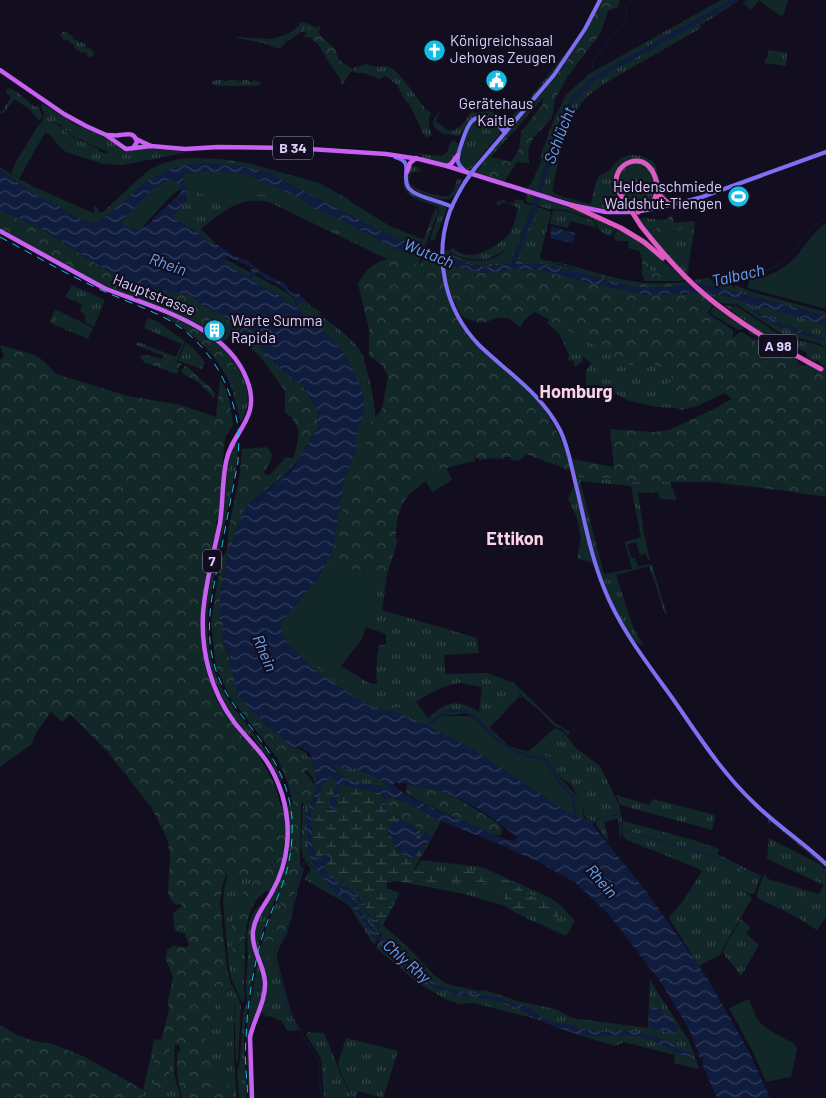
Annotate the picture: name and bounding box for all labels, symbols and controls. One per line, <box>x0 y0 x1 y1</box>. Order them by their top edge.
place label: Königreichssaal Jehovas Zeugen <box>450 31 556 66</box>
church icon: Königreichssaal Jehovas Zeugen <box>422 38 446 62</box>
public building icon: Gerätehaus Kaitle <box>484 69 508 93</box>
place label: Gerätehaus Kaitle <box>459 94 533 129</box>
water label: Schlücht <box>539 103 578 166</box>
road number: B 34 <box>273 136 313 160</box>
place label: Heldenschmiede Waldshut-Tiengen <box>604 177 722 212</box>
sports icon: Heldenschmiede Waldshut-Tiengen <box>726 184 750 208</box>
water label: Wutach <box>401 234 457 271</box>
water label: Rhein <box>147 248 189 279</box>
water label: Talbach <box>710 259 766 290</box>
street label: Hauptstrasse <box>111 269 198 319</box>
place label: Warte Summa Rapida <box>231 311 322 346</box>
building icon: Warte Summa Rapida <box>203 318 227 342</box>
road number: A 98 <box>759 334 797 358</box>
district label: Homburg <box>540 380 612 402</box>
district label: Ettikon <box>486 527 544 549</box>
road number: 7 <box>203 550 221 572</box>
water label: Rhein <box>249 631 282 674</box>
water label: Rhein <box>583 860 622 901</box>
water label: Chly Rhy <box>380 935 436 987</box>

